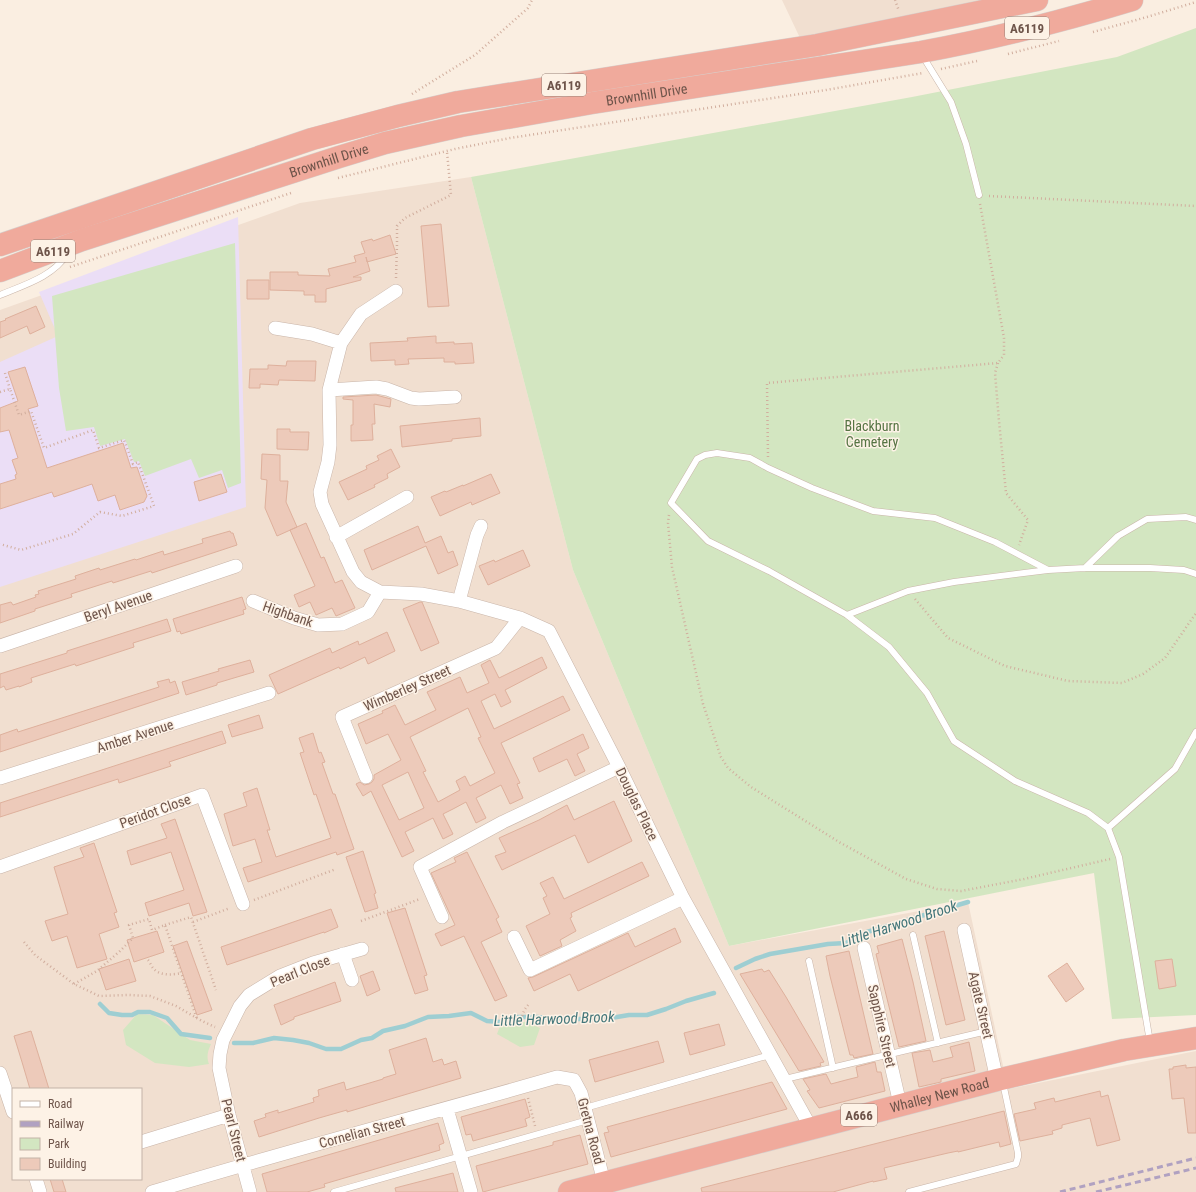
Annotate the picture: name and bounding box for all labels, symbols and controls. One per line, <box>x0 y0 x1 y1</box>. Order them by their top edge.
road number: A6119 <box>1005 17 1049 39</box>
road number: A6119 <box>542 74 586 96</box>
street label: Brownhill Drive <box>605 80 689 109</box>
street label: Brownhill Drive <box>287 140 371 181</box>
road number: A6119 <box>31 240 75 262</box>
park label: Blackburn Cemetery <box>844 418 900 450</box>
street label: Beryl Avenue <box>82 587 155 625</box>
street label: Highbank <box>261 598 316 630</box>
street label: Wimberley Street <box>361 662 453 714</box>
street label: Amber Avenue <box>95 716 176 756</box>
street label: Douglas Place <box>613 765 662 843</box>
street label: Peridot Close <box>117 791 193 831</box>
water label: Little Harwood Brook <box>839 897 960 951</box>
street label: Pearl Close <box>268 952 332 990</box>
street label: Agate Street <box>966 970 996 1040</box>
street label: Sapphire Street <box>865 983 899 1069</box>
water label: Little Harwood Brook <box>493 1008 615 1030</box>
street label: Whalley New Road <box>888 1074 991 1116</box>
legend <box>12 1088 142 1180</box>
street label: Gretna Road <box>574 1096 608 1166</box>
text: Road <box>48 1097 72 1111</box>
street label: Pearl Street <box>218 1097 250 1163</box>
road number: A666 <box>841 1104 877 1126</box>
street label: Cornelian Street <box>317 1113 407 1151</box>
text: Railway <box>48 1117 84 1131</box>
text: Park <box>48 1137 70 1151</box>
text: Building <box>48 1157 86 1171</box>

